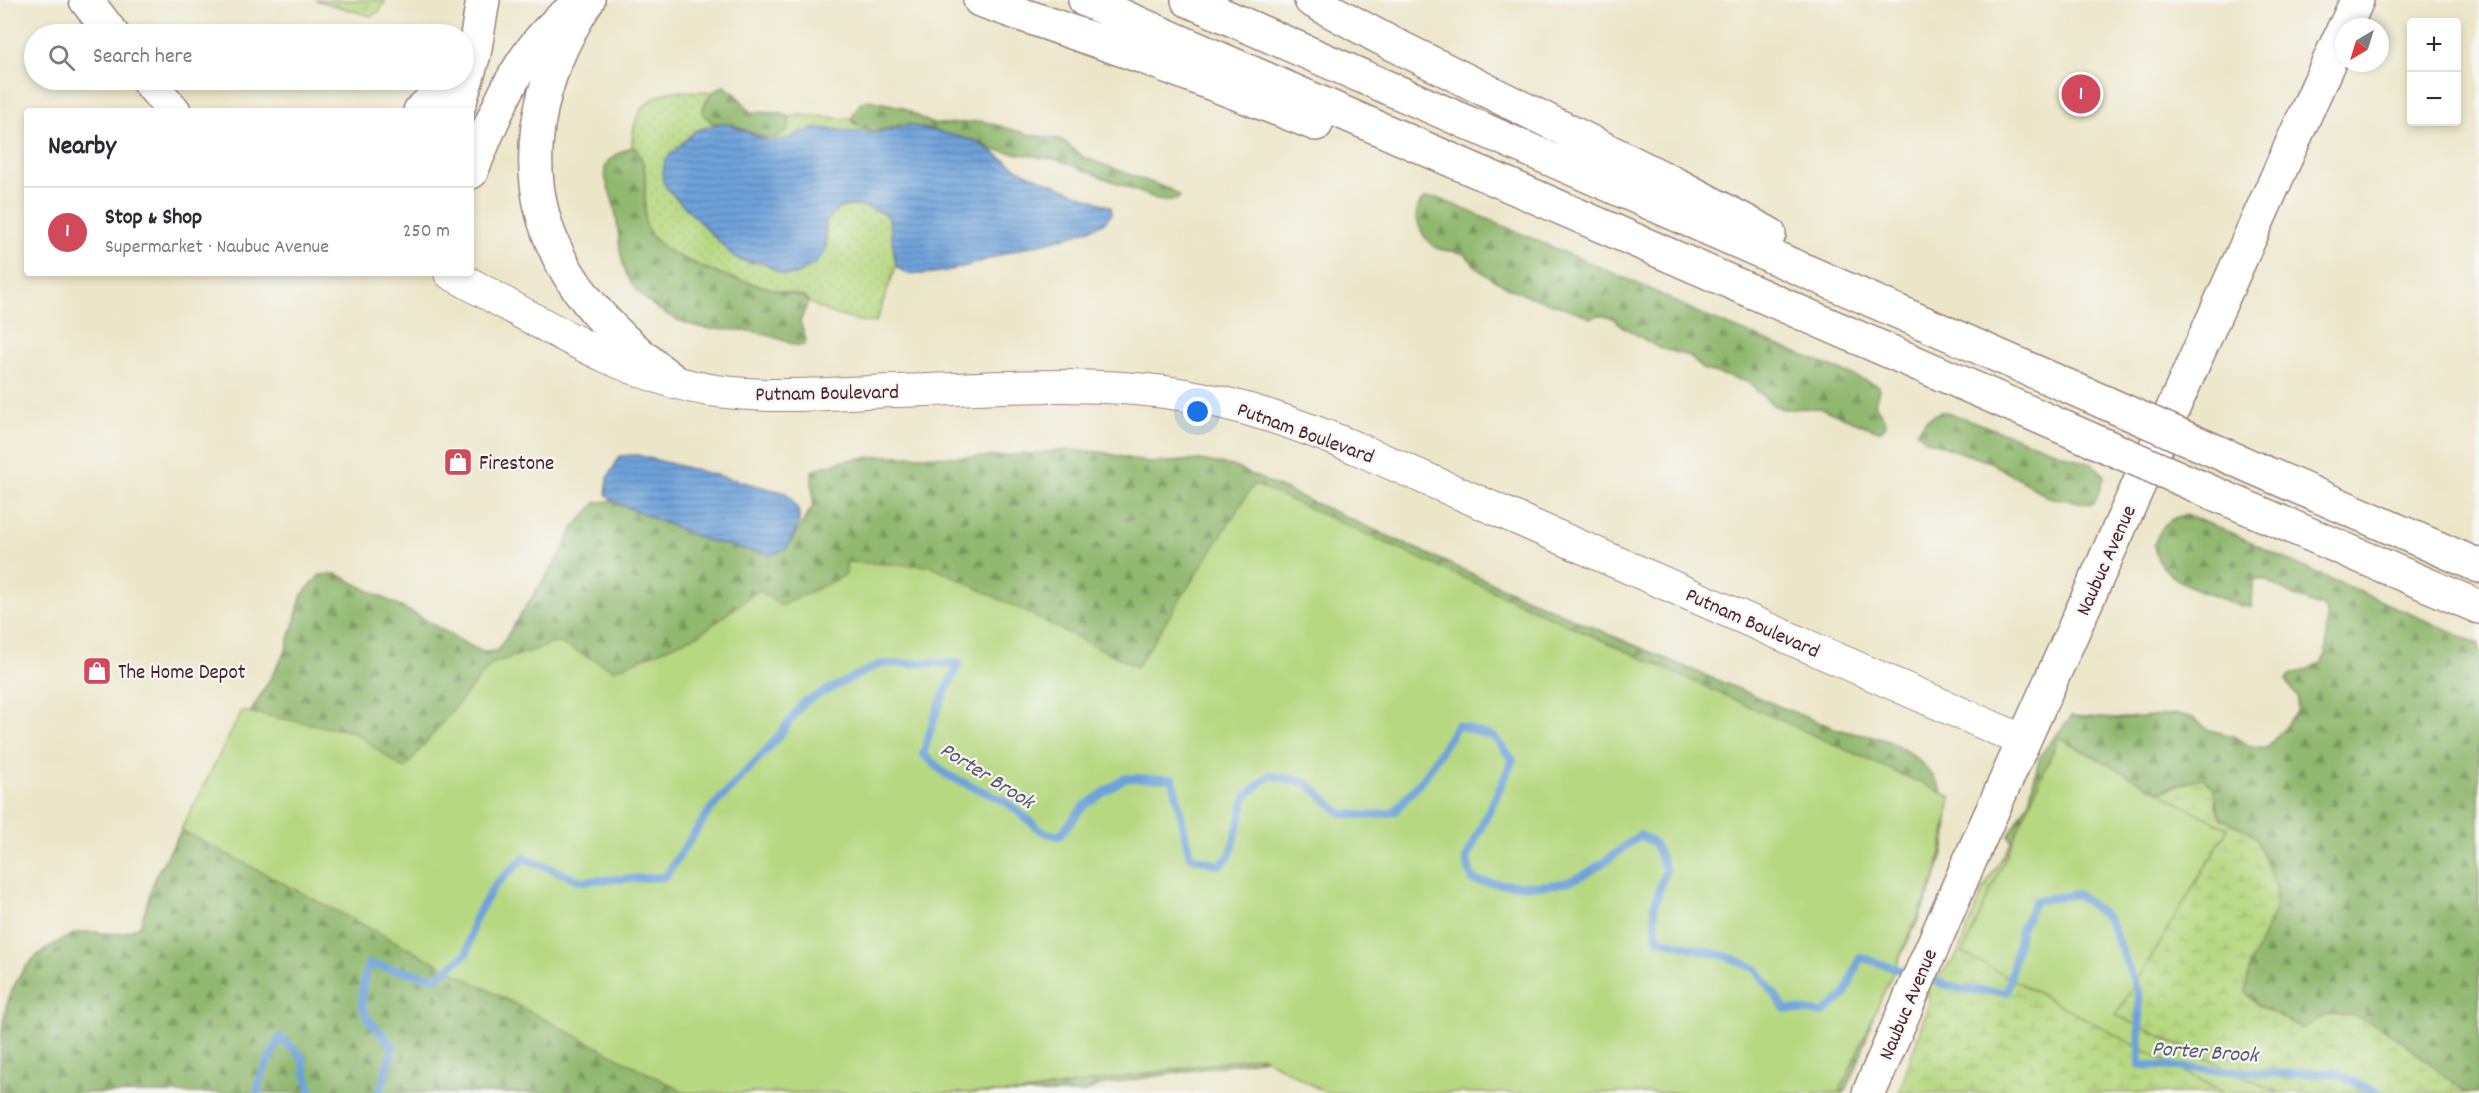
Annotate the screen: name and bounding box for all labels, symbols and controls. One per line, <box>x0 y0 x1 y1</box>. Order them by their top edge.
north arrow <box>2335 18 2389 72</box>
map controls <box>2407 18 2461 126</box>
button: + <box>2407 18 2461 72</box>
search box <box>24 24 474 90</box>
icon: search <box>45 41 78 74</box>
text: Search here <box>93 42 192 73</box>
pin: 1 <box>2062 72 2100 116</box>
button: − <box>2407 72 2461 126</box>
text: Nearby <box>48 129 116 166</box>
text: Stop & Shop <box>105 203 202 234</box>
text: 1 <box>65 218 70 246</box>
text: 250 m <box>403 218 450 246</box>
text: Supermarket · Naubuc Avenue <box>105 234 329 262</box>
street label: Putnam Boulevard <box>755 379 899 411</box>
street label: Putnam Boulevard <box>1232 396 1378 474</box>
your location <box>1183 397 1212 426</box>
shop icon: Firestone <box>442 446 474 478</box>
place label: Firestone <box>479 450 554 480</box>
street label: Naubuc Avenue <box>2070 501 2145 621</box>
street label: Putnam Boulevard <box>1680 582 1824 668</box>
shop icon: The Home Depot <box>81 655 113 687</box>
place label: The Home Depot <box>118 659 246 689</box>
water label: Porter Brook <box>933 736 1041 819</box>
street label: Naubuc Avenue <box>1873 945 1947 1065</box>
water label: Porter Brook <box>2151 1034 2261 1073</box>

